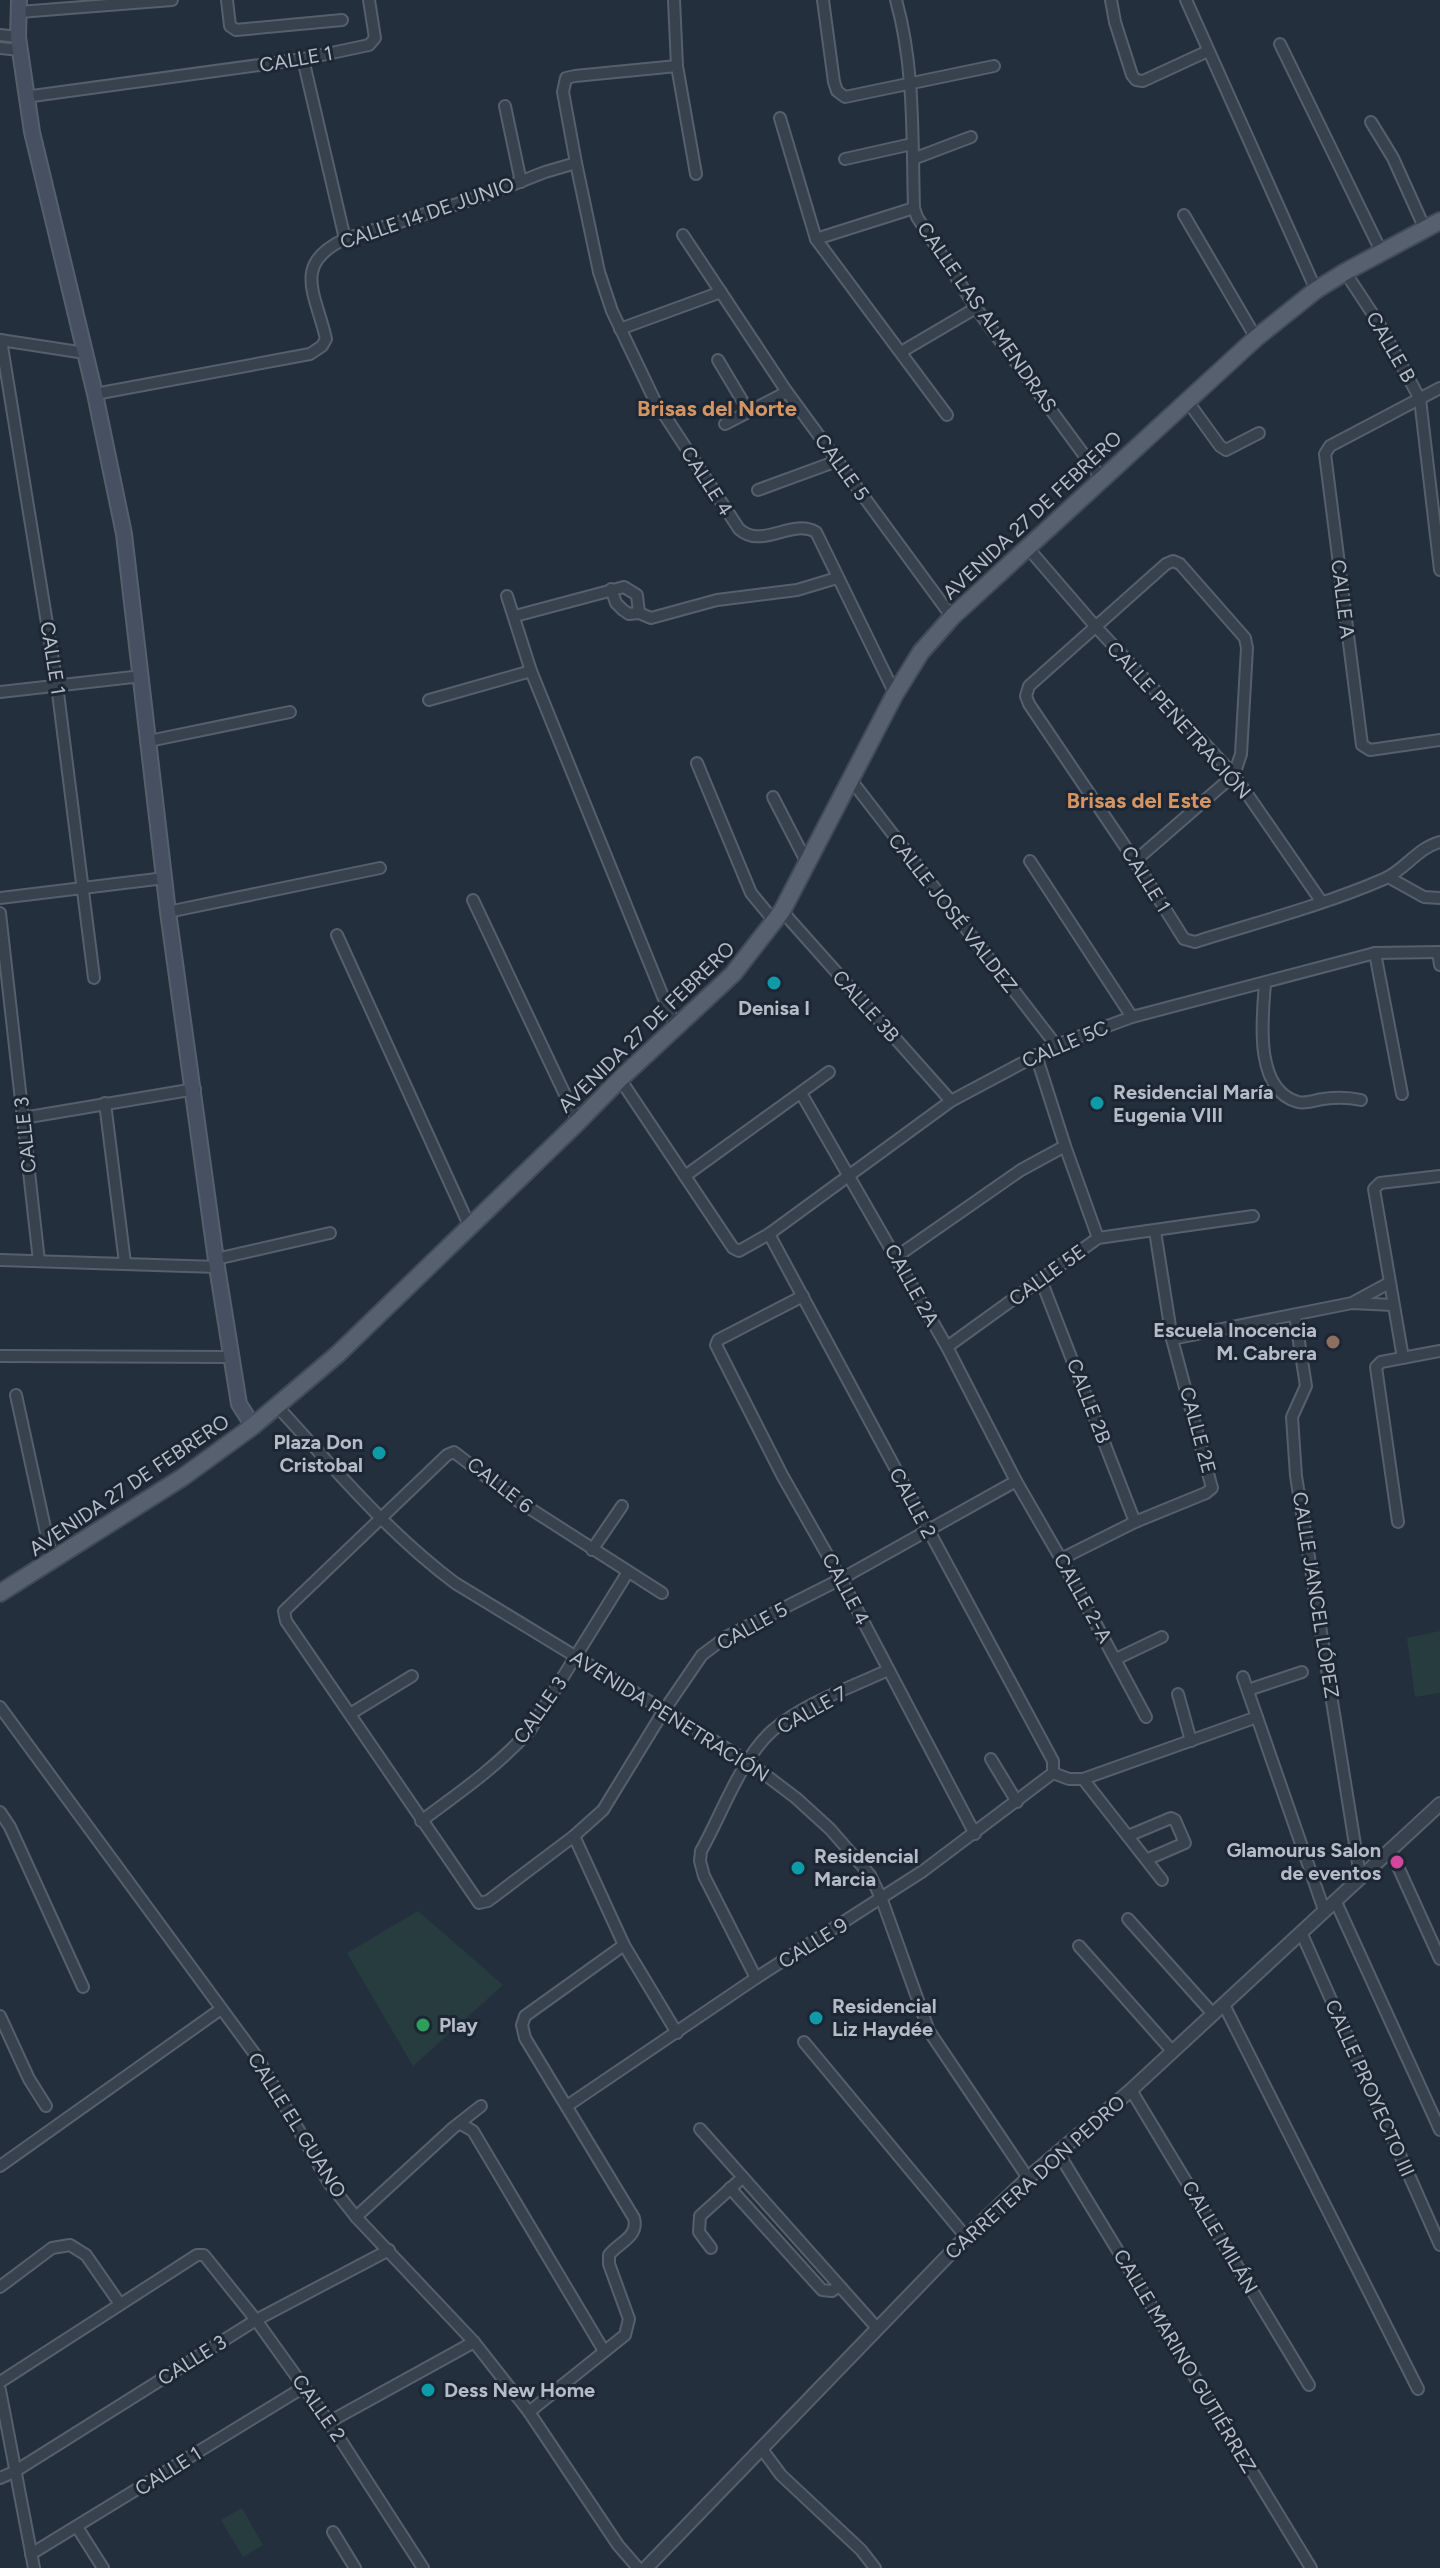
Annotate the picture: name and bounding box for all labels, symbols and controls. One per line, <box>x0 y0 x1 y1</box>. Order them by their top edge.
street label: CALLE 1 <box>258 41 334 77</box>
street label: CALLE 14 DE JUNIO <box>337 172 517 254</box>
street label: CALLE LAS ALMENDRAS <box>912 217 1062 417</box>
street label: CALLE B <box>1361 307 1421 387</box>
district label: Brisas del Norte <box>637 395 797 422</box>
street label: AVENIDA 27 DE FEBRERO <box>937 426 1127 604</box>
street label: CALLE 5 <box>810 429 874 505</box>
street label: CALLE 4 <box>676 442 738 520</box>
street label: CALLE A <box>1326 558 1360 640</box>
street label: CALLE 1 <box>35 620 71 696</box>
street label: CALLE PENETRACIÓN <box>1102 636 1256 804</box>
district label: Brisas del Este <box>1066 787 1212 814</box>
street label: CALLE JOSÉ VALDEZ <box>883 828 1023 998</box>
street label: CALLE 1 <box>1116 841 1176 917</box>
street label: AVENIDA 27 DE FEBRERO <box>553 936 739 1118</box>
street label: CALLE 3B <box>827 965 905 1047</box>
marker: Denisa I <box>765 974 783 992</box>
place label: Denisa I <box>738 996 810 1020</box>
street label: CALLE 5C <box>1018 1015 1112 1073</box>
place label: Residencial María Eugenia VIII <box>1113 1080 1274 1127</box>
marker: Residencial María Eugenia VIII <box>1088 1094 1106 1112</box>
street label: CALLE 3 <box>9 1096 41 1174</box>
street label: CALLE 5E <box>1004 1239 1090 1311</box>
street label: CALLE 2A <box>880 1240 945 1331</box>
place label: Escuela Inocencia M. Cabrera <box>1153 1318 1317 1365</box>
marker: Escuela Inocencia M. Cabrera <box>1324 1333 1342 1351</box>
street label: CALLE 2B <box>1062 1355 1116 1447</box>
street label: CALLE 2E <box>1175 1384 1221 1476</box>
street label: AVENIDA 27 DE FEBRERO <box>24 1409 234 1561</box>
place label: Plaza Don Cristobal <box>273 1430 363 1477</box>
marker: Plaza Don Cristobal <box>370 1444 388 1462</box>
street label: CALLE 6 <box>462 1452 538 1518</box>
street label: CALLE 2 <box>884 1463 942 1543</box>
street label: CALLE JANCEL LÓPEZ <box>1288 1490 1344 1700</box>
street label: CALLE 4 <box>817 1549 875 1629</box>
street label: CALLE 2-A <box>1049 1549 1118 1647</box>
street label: CALLE 5 <box>712 1597 792 1655</box>
street label: AVENIDA PENETRACIÓN <box>566 1645 774 1787</box>
street label: CALLE 3 <box>508 1672 572 1748</box>
street label: CALLE 7 <box>773 1681 851 1739</box>
place label: Glamourus Salon de eventos <box>1226 1838 1381 1885</box>
place label: Residencial Marcia <box>814 1844 919 1891</box>
marker: Glamourus Salon de eventos <box>1388 1853 1406 1871</box>
marker: Residencial Marcia <box>789 1859 807 1877</box>
street label: CALLE 9 <box>774 1912 852 1974</box>
place label: Residencial Liz Haydée <box>832 1994 937 2041</box>
street label: CALLE PROYECTO III <box>1320 1996 1420 2180</box>
marker: Residencial Liz Haydée <box>807 2009 825 2027</box>
place label: Play <box>439 2013 478 2037</box>
marker: Play <box>414 2016 432 2034</box>
street label: CALLE EL GUANO <box>243 2048 351 2202</box>
street label: CARRETERA DON PEDRO <box>940 2090 1130 2264</box>
street label: CALLE MILÁN <box>1177 2176 1263 2298</box>
street label: CALLE MARINO GUTIÉRREZ <box>1109 2245 1261 2477</box>
street label: CALLE 3 <box>153 2330 231 2390</box>
street label: CALLE 2 <box>287 2370 351 2446</box>
place label: Dess New Home <box>444 2378 595 2402</box>
marker: Dess New Home <box>419 2381 437 2399</box>
street label: CALLE 1 <box>130 2441 206 2501</box>

